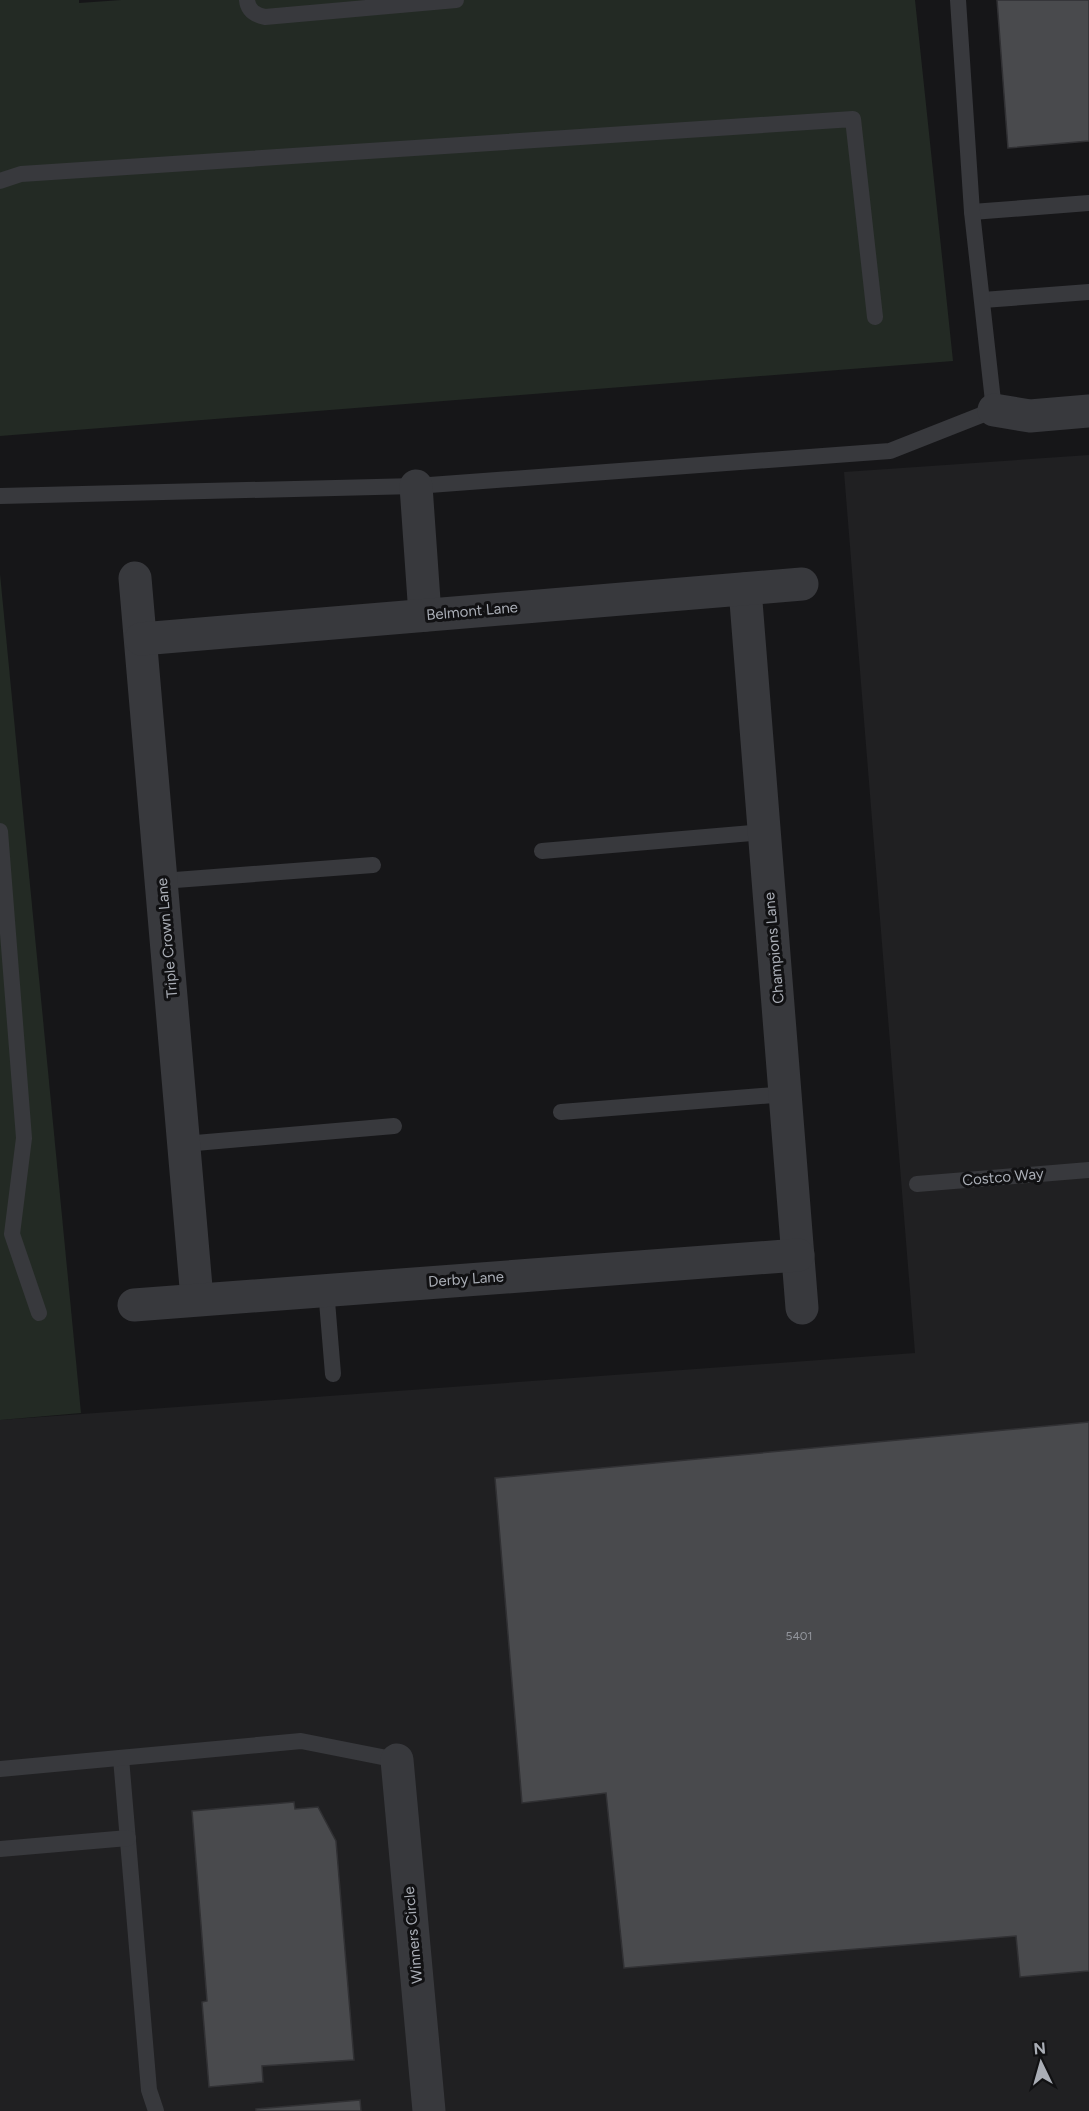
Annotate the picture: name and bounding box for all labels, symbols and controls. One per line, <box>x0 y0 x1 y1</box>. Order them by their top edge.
street label: Belmont Lane <box>425 598 519 624</box>
street label: Triple Crown Lane <box>153 877 181 999</box>
street label: Champions Lane <box>760 892 788 1004</box>
street label: Costco Way <box>961 1164 1045 1190</box>
street label: Derby Lane <box>428 1267 504 1291</box>
house number: 5401 <box>785 1629 813 1643</box>
street label: Winners Circle <box>400 1886 426 1984</box>
north arrow <box>1011 2033 1071 2093</box>
text: N <box>1033 2039 1047 2059</box>

